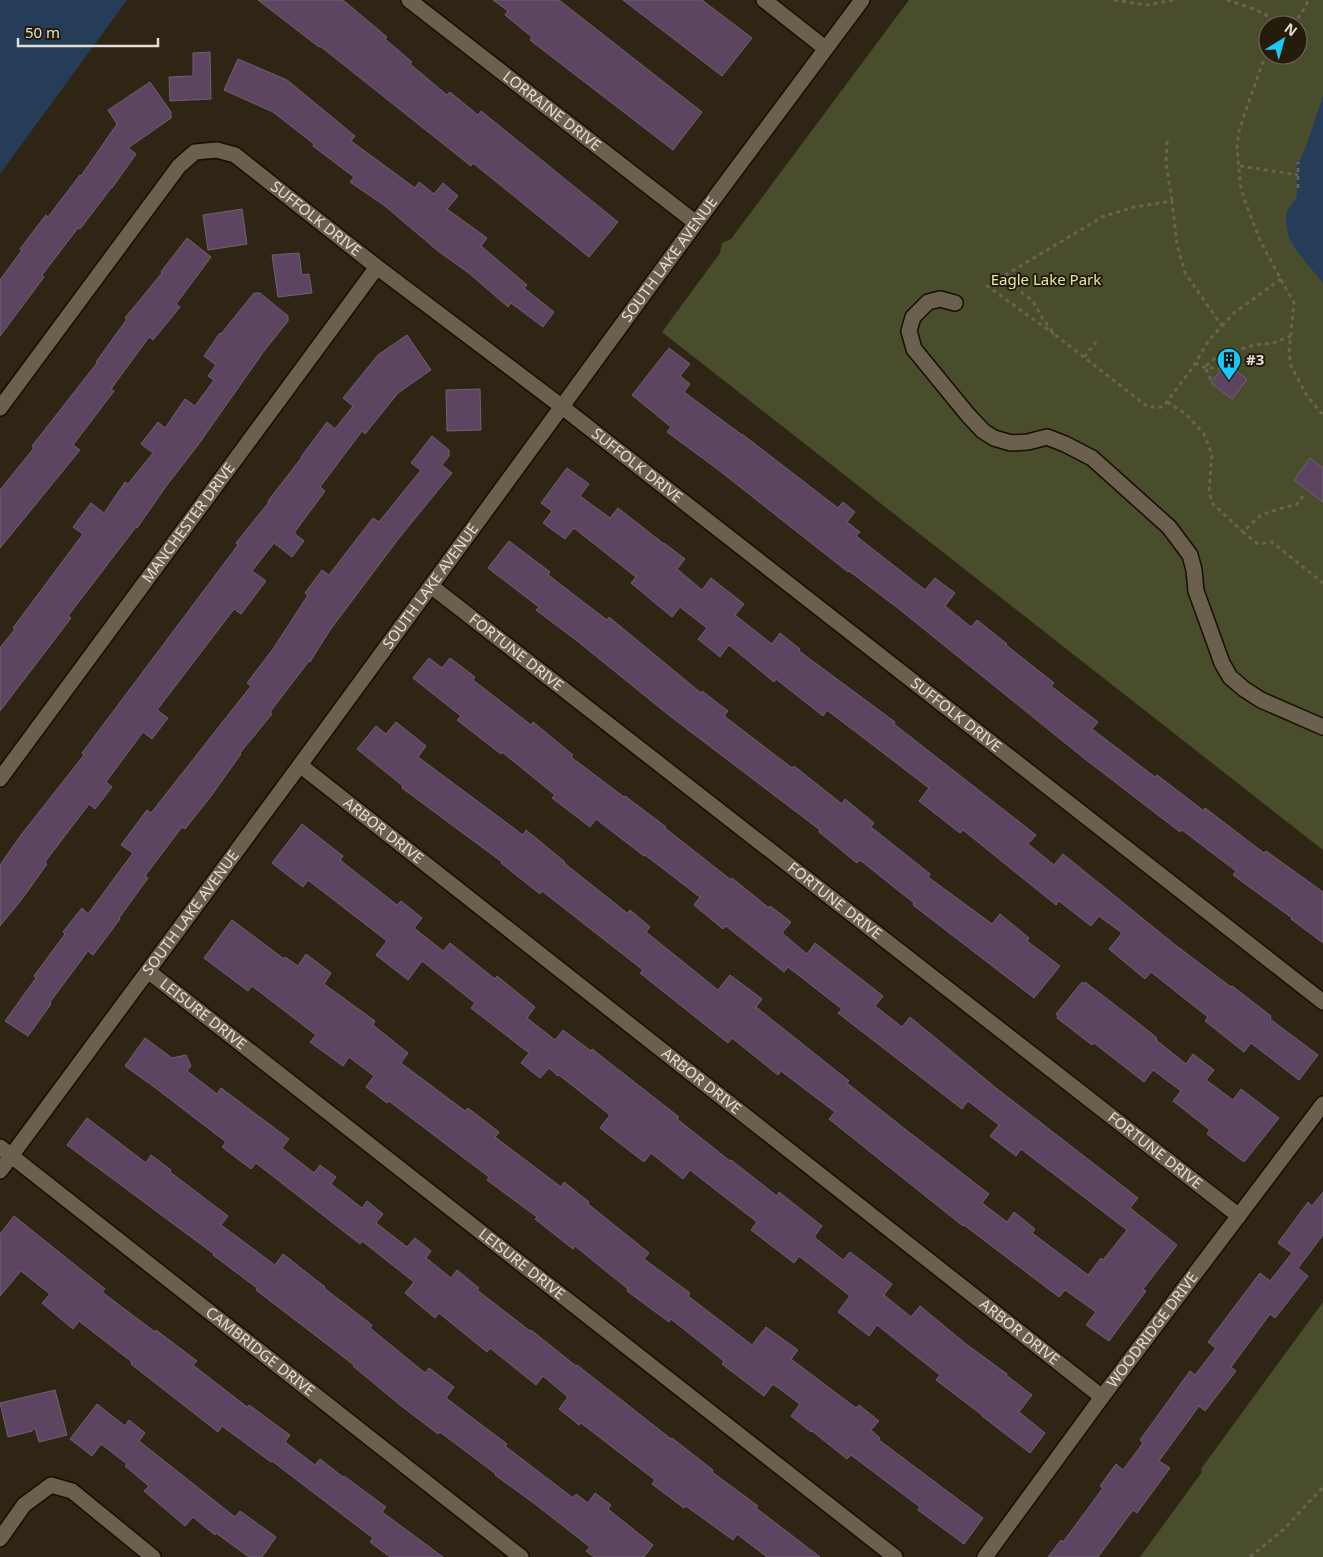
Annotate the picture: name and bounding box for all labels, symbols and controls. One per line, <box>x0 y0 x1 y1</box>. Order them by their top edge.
scale bar <box>18 15 158 47</box>
north arrow <box>1258 15 1308 65</box>
text: N <box>1281 18 1301 40</box>
text: 50 m <box>25 22 60 42</box>
street label: LORRAINE DRIVE <box>499 66 606 155</box>
street label: SUFFOLK DRIVE <box>267 176 366 260</box>
street label: SOUTH LAKE AVENUE <box>616 192 721 325</box>
park label: Eagle Lake Park <box>991 269 1101 289</box>
building icon: #3 <box>1216 347 1242 381</box>
place label: #3 <box>1246 349 1264 369</box>
street label: SUFFOLK DRIVE <box>588 423 687 507</box>
street label: MANCHESTER DRIVE <box>137 458 239 586</box>
street label: SOUTH LAKE AVENUE <box>377 519 482 652</box>
street label: FORTUNE DRIVE <box>465 609 568 695</box>
street label: SUFFOLK DRIVE <box>907 672 1006 756</box>
street label: ARBOR DRIVE <box>340 792 428 868</box>
street label: SOUTH LAKE AVENUE <box>137 846 243 979</box>
street label: FORTUNE DRIVE <box>784 857 887 943</box>
street label: LEISURE DRIVE <box>156 973 251 1054</box>
street label: ARBOR DRIVE <box>658 1043 746 1118</box>
street label: FORTUNE DRIVE <box>1104 1107 1207 1193</box>
street label: LEISURE DRIVE <box>475 1223 570 1304</box>
street label: WOODRIDGE DRIVE <box>1102 1268 1202 1391</box>
street label: ARBOR DRIVE <box>976 1293 1064 1369</box>
street label: CAMBRIDGE DRIVE <box>202 1302 319 1400</box>

